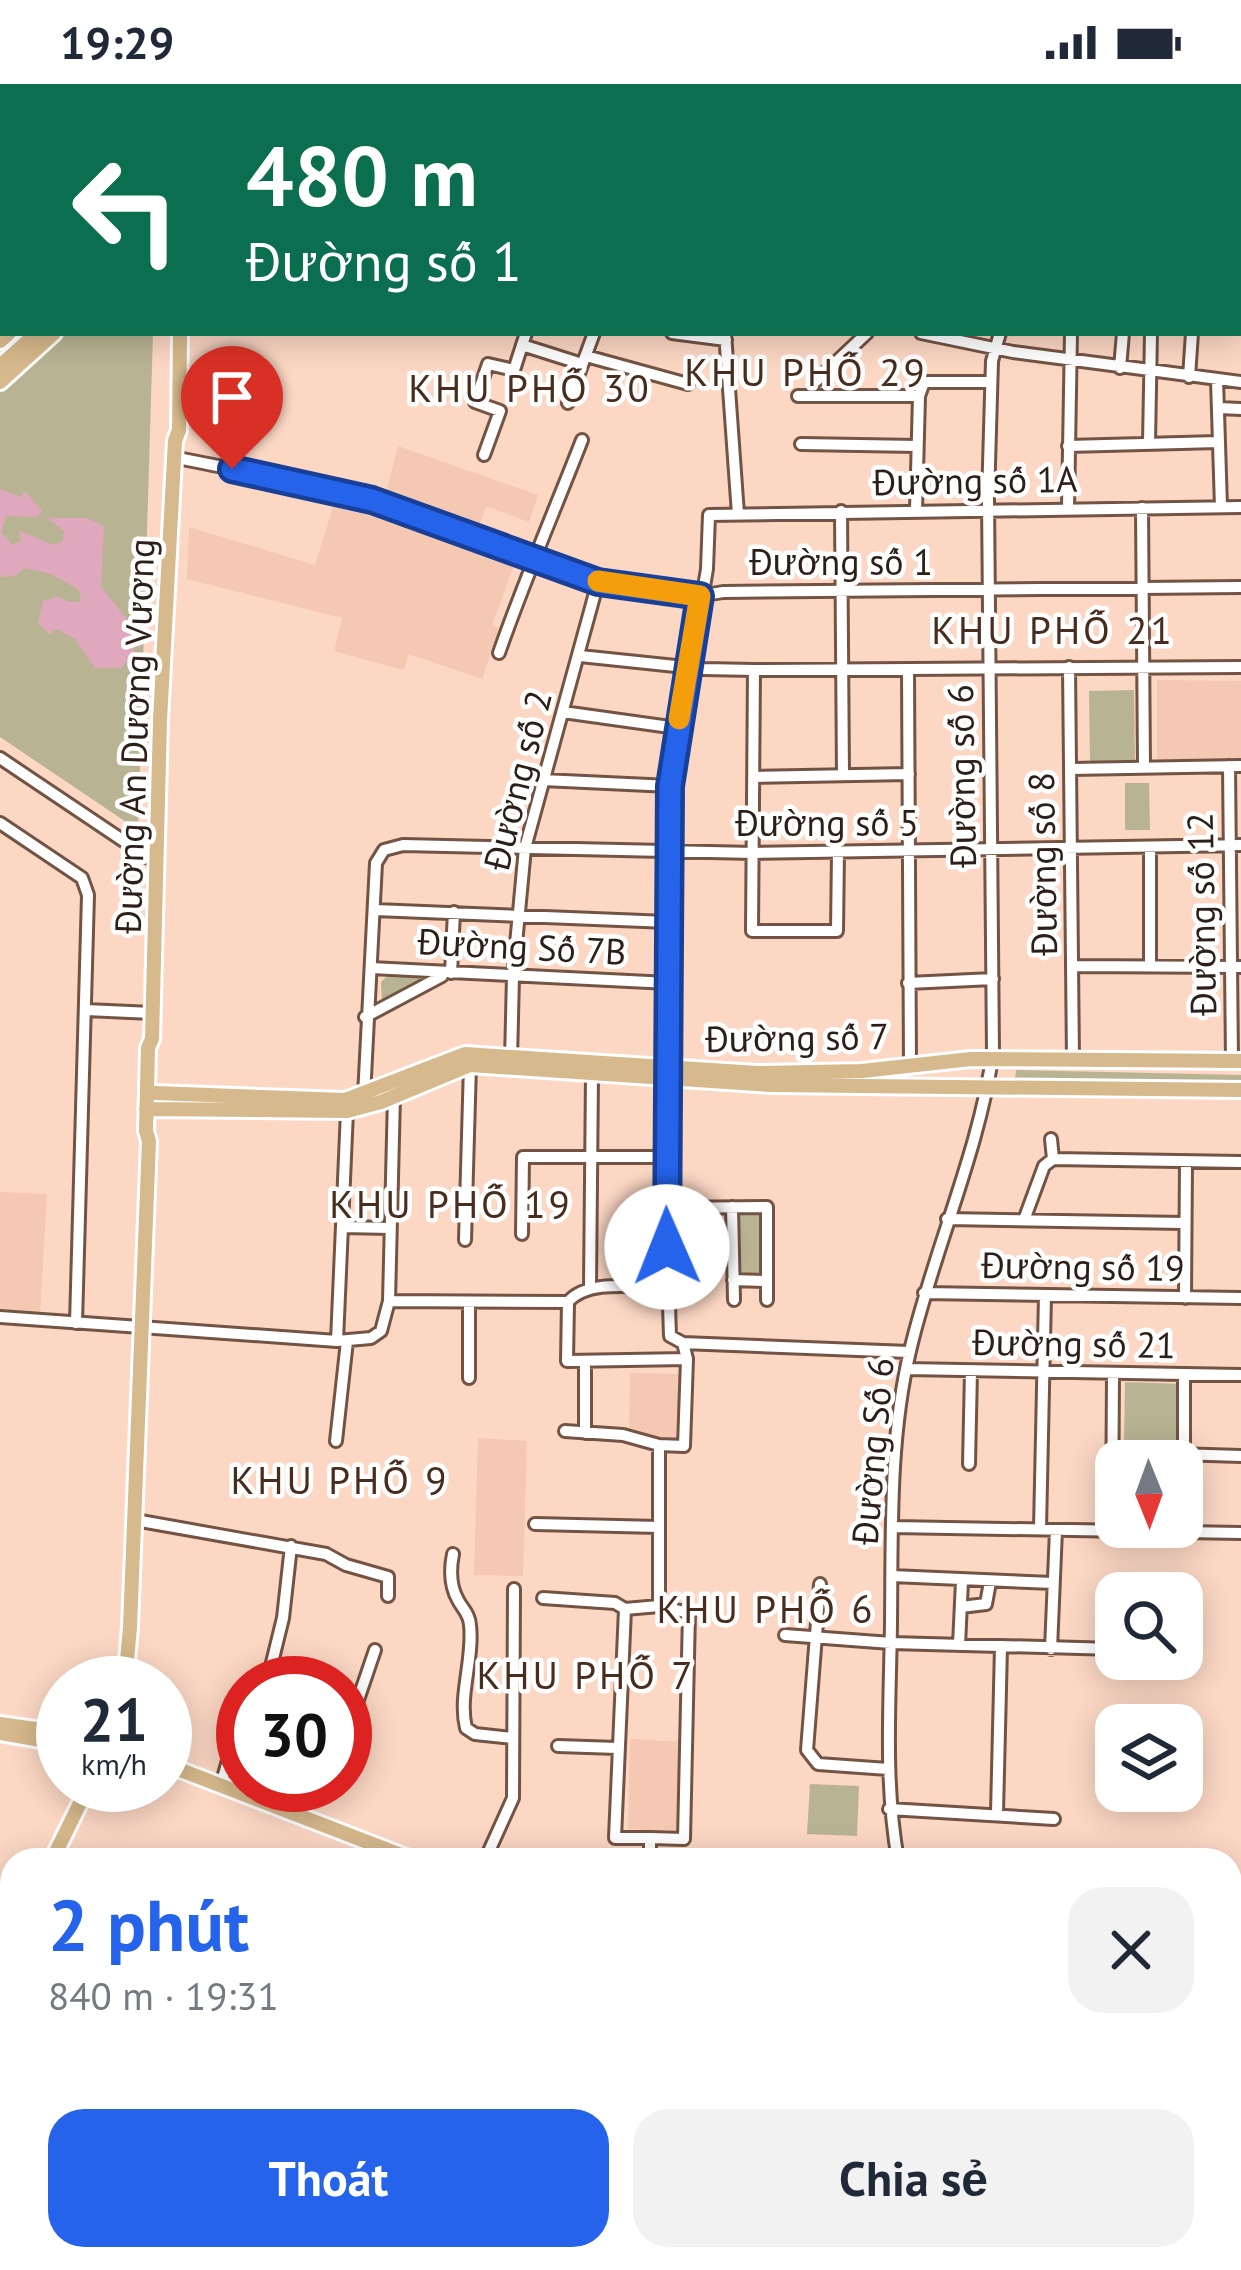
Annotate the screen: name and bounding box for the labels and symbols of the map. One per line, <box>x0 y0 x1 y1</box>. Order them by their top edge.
pin <box>181 346 283 469</box>
district label: KHU PHỐ 29 <box>684 346 928 397</box>
district label: KHU PHỐ 30 <box>408 362 652 413</box>
street label: Đường số 1A <box>871 455 1078 505</box>
street label: Đường An Dương Vương <box>104 538 164 935</box>
street label: Đường số 1 <box>748 538 933 585</box>
district label: KHU PHỐ 21 <box>931 604 1175 655</box>
street label: Đường số 6 <box>936 684 986 869</box>
street label: Đường số 2 <box>472 685 562 876</box>
street label: Đường số 8 <box>1017 772 1067 957</box>
street label: Đường số 5 <box>734 799 919 846</box>
street label: Đường số 12 <box>1176 812 1226 1017</box>
street label: Đường Số 7B <box>416 917 627 975</box>
street label: Đường số 7 <box>704 1012 889 1062</box>
district label: KHU PHỐ 19 <box>329 1178 573 1229</box>
position arrow <box>604 1184 730 1310</box>
street label: Đường số 19 <box>980 1241 1185 1291</box>
street label: Đường số 21 <box>971 1318 1176 1368</box>
street label: Đường Số 6 <box>840 1355 904 1548</box>
north arrow <box>1095 1440 1203 1548</box>
district label: KHU PHỐ 9 <box>230 1454 450 1505</box>
district label: KHU PHỐ 6 <box>656 1583 876 1634</box>
district label: KHU PHỐ 7 <box>476 1649 696 1700</box>
speed limit sign: 30 <box>216 1656 372 1812</box>

